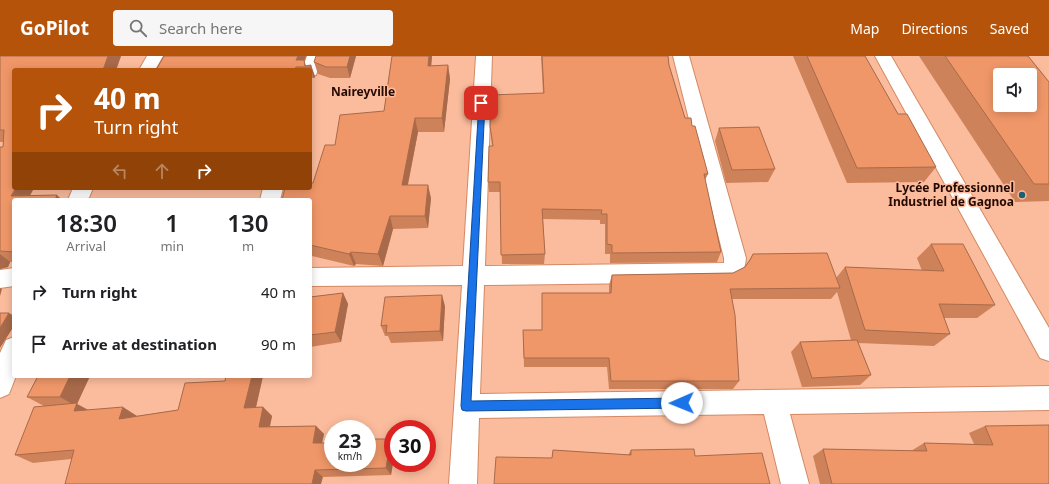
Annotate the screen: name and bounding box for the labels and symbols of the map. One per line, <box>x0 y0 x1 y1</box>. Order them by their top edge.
district label: Naireyville <box>331 83 395 100</box>
pin <box>464 86 498 120</box>
place label: Lycée Professionnel Industriel de Gagnoa <box>888 179 1014 210</box>
marker: Lycée Professionnel Industriel de Gagnoa <box>1017 190 1027 200</box>
position arrow <box>661 382 703 424</box>
speed limit sign: 30 <box>384 420 436 472</box>

